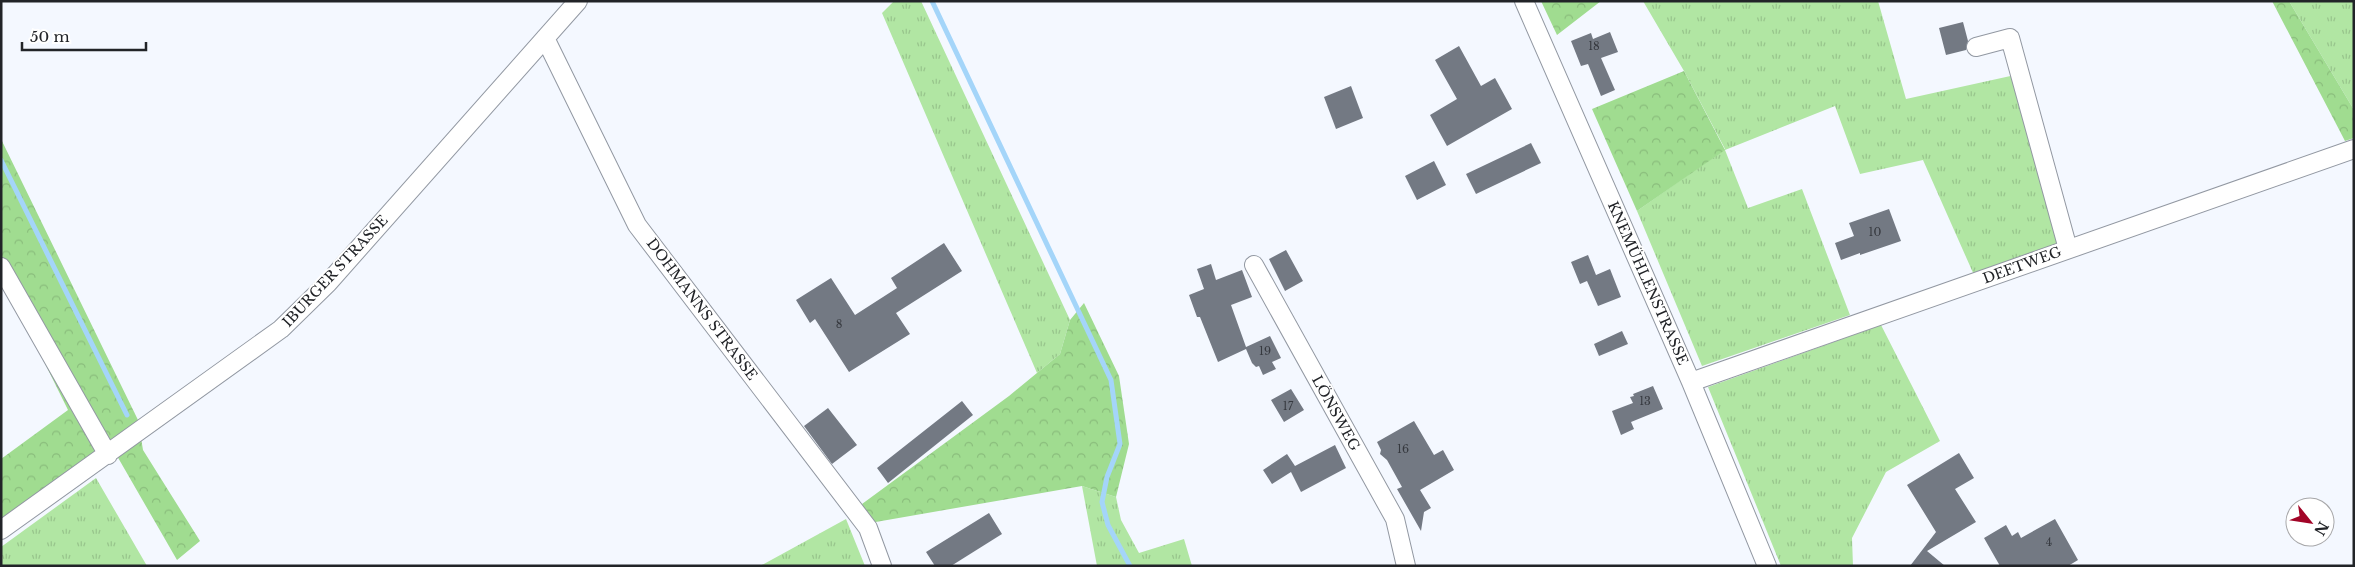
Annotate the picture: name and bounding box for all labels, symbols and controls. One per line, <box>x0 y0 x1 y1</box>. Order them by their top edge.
scale bar <box>22 20 146 52</box>
text: 50 m <box>30 27 70 46</box>
house number: 18 <box>1588 39 1600 53</box>
street label: KNEMÜHLENSTRASSE <box>1604 198 1693 368</box>
street label: IBURGER STRASSE <box>278 211 392 331</box>
house number: 10 <box>1869 225 1882 239</box>
street label: DOHMANNS STRASSE <box>643 235 761 383</box>
street label: DEETWEG <box>1980 242 2064 288</box>
house number: 8 <box>836 317 842 331</box>
house number: 19 <box>1259 344 1271 358</box>
street label: LÖNSWEG <box>1308 372 1365 454</box>
house number: 13 <box>1639 394 1651 408</box>
house number: 17 <box>1283 399 1294 413</box>
house number: 16 <box>1397 442 1409 456</box>
north arrow <box>2285 497 2335 547</box>
text: N <box>2310 518 2332 539</box>
house number: 4 <box>2046 535 2052 549</box>

